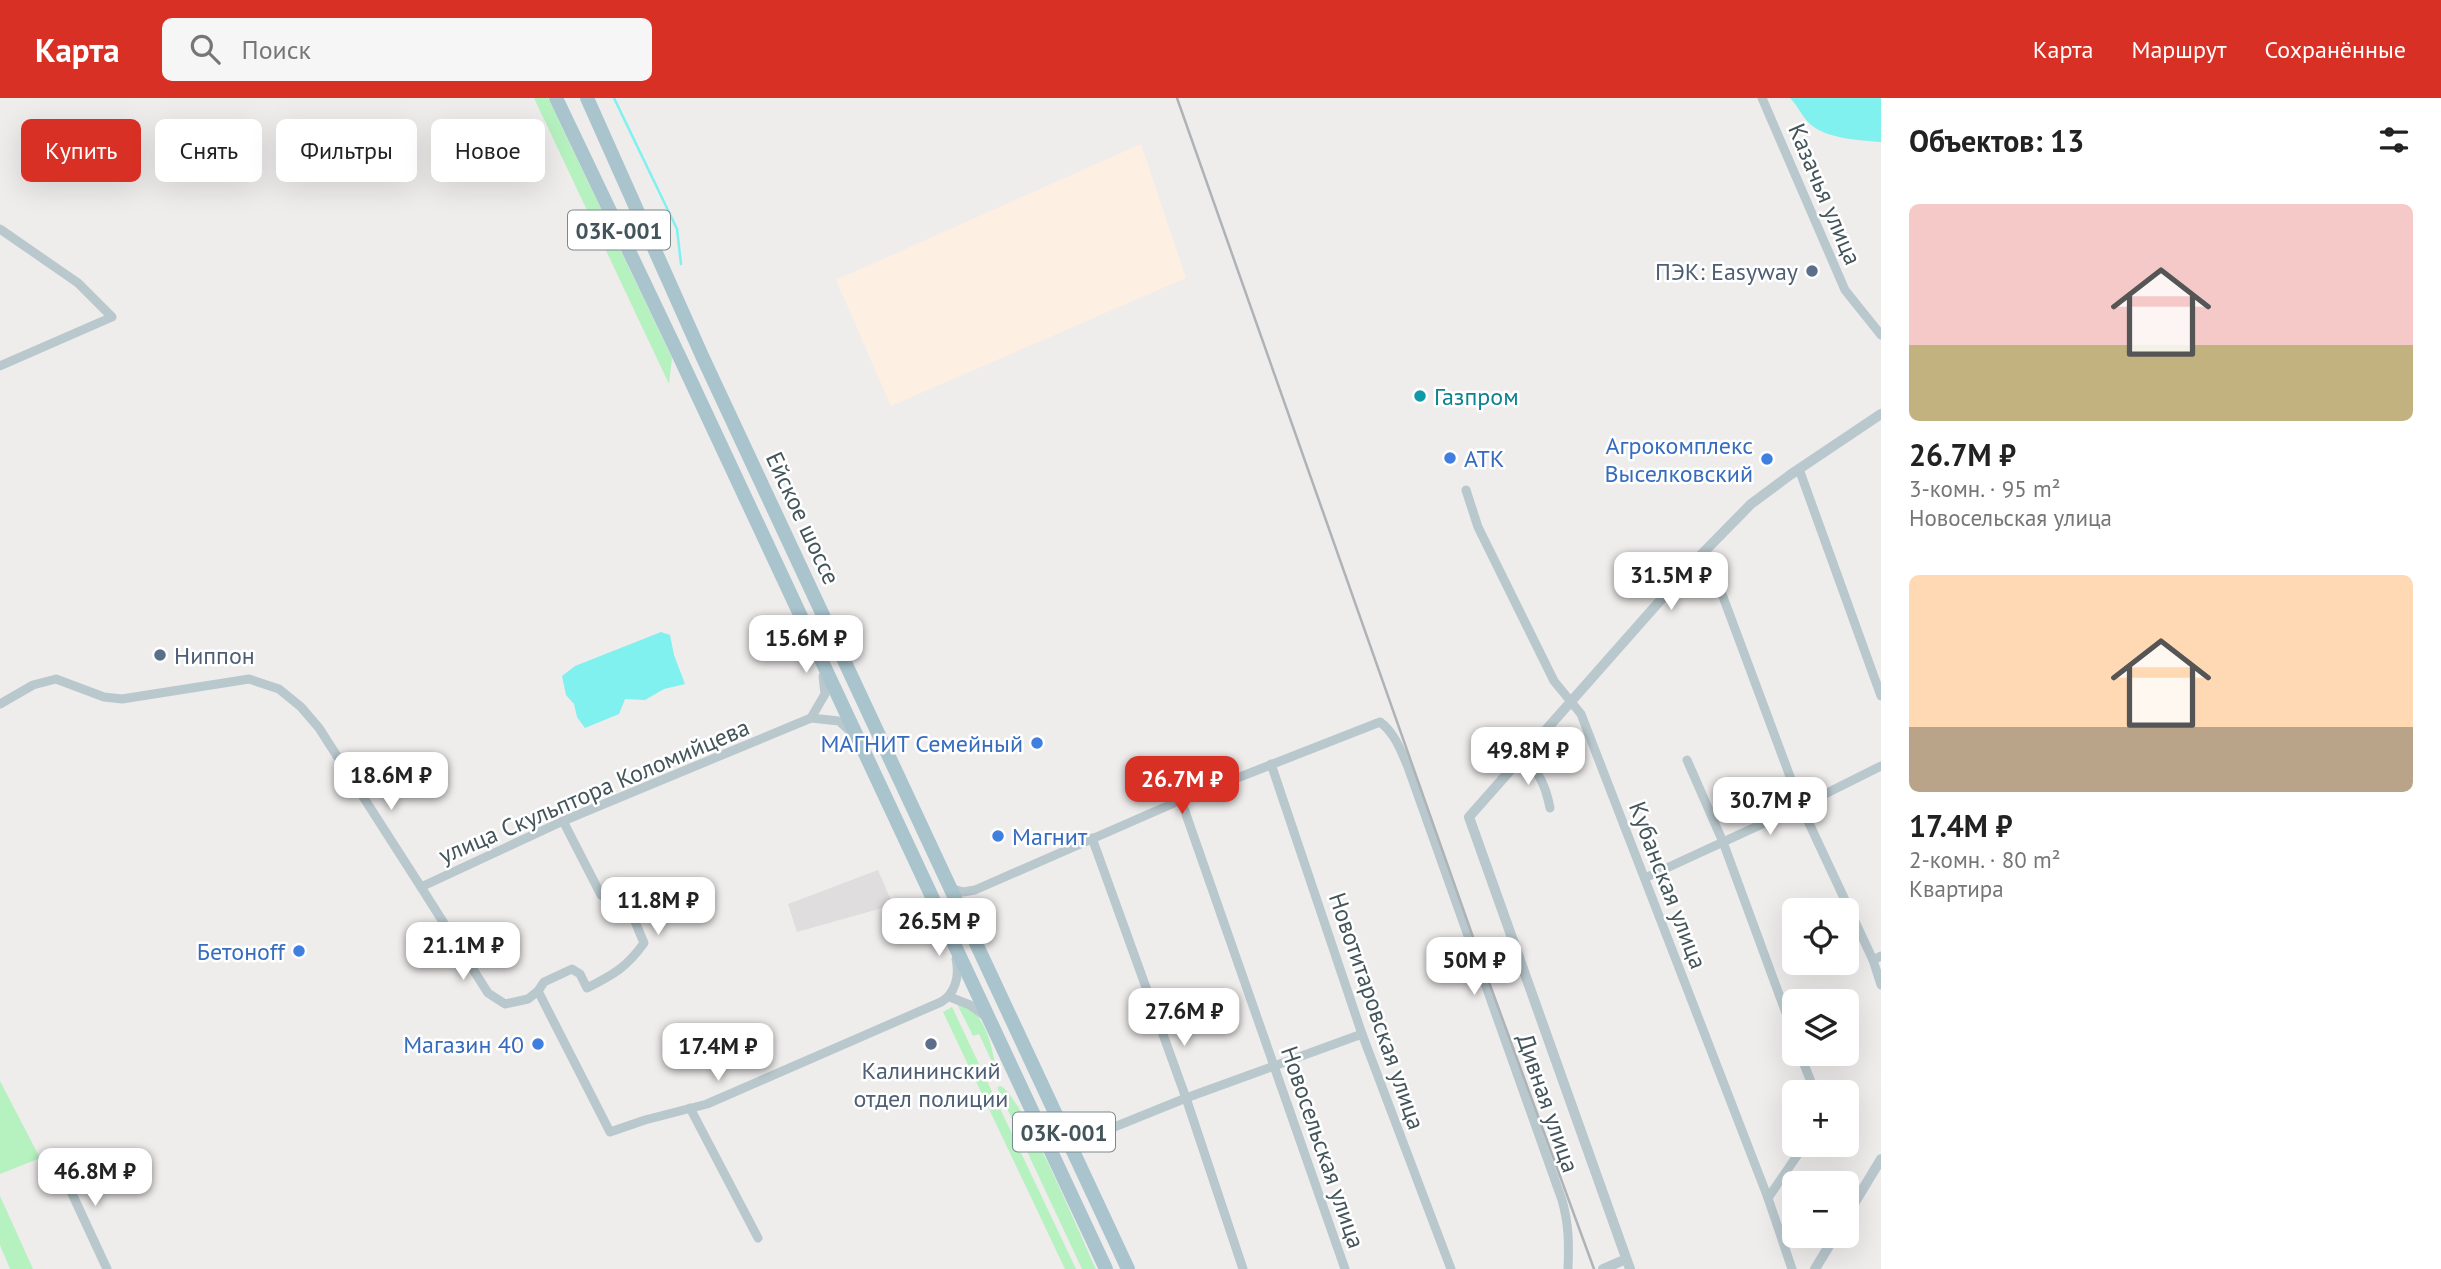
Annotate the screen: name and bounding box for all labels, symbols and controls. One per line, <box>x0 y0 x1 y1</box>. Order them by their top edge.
search box <box>162 18 652 81</box>
text: Карта <box>35 28 120 71</box>
icon: search <box>186 30 224 68</box>
text: Поиск <box>242 33 311 66</box>
text: Карта <box>2033 34 2093 65</box>
text: Маршрут <box>2131 34 2226 65</box>
text: Сохранённые <box>2264 34 2406 65</box>
chip: Купить <box>21 119 141 182</box>
chip: Снять <box>155 119 262 182</box>
chip: Фильтры <box>276 119 417 182</box>
chip: Новое <box>431 119 545 182</box>
street label: Казачья улица <box>1781 119 1869 269</box>
text: Объектов: 13 <box>1909 121 2084 160</box>
icon: filters <box>2375 121 2413 159</box>
road number: 03К-001 <box>568 211 670 250</box>
icon: home <box>2098 249 2224 375</box>
place label: ПЭК: Easyway <box>1655 256 1798 287</box>
marker: ПЭК: Easyway <box>1804 263 1820 279</box>
place label: Газпром <box>1434 381 1519 412</box>
marker: Газпром <box>1412 388 1428 404</box>
place label: Агрокомплекс Выселковский <box>1605 430 1753 489</box>
text: 26.7M ₽ <box>1909 435 2016 474</box>
place label: АТК <box>1464 443 1504 474</box>
street label: Ейское шоссе <box>759 447 847 589</box>
marker: АТК <box>1442 450 1458 466</box>
marker: Агрокомплекс Выселковский <box>1759 451 1775 467</box>
text: 3-комн. · 95 m² <box>1909 474 2061 503</box>
text: Новосельская улица <box>1909 503 2112 532</box>
pin: 31.5M ₽ <box>1606 552 1736 612</box>
text: 31.5M ₽ <box>1630 560 1712 589</box>
pin: 15.6M ₽ <box>741 616 871 675</box>
icon: home <box>2098 620 2224 746</box>
text: 15.6M ₽ <box>765 623 847 652</box>
place label: Ниппон <box>174 640 255 671</box>
marker: Ниппон <box>152 647 168 663</box>
street label: улица Скульптора Коломийцева <box>434 711 754 871</box>
place label: МАГНИТ Семейный <box>820 728 1023 759</box>
pin: 49.8M ₽ <box>1463 728 1593 787</box>
marker: МАГНИТ Семейный <box>1029 735 1045 751</box>
text: 49.8M ₽ <box>1487 735 1569 764</box>
pin: 18.6M ₽ <box>326 752 456 812</box>
pin: 26.7M ₽ <box>1117 756 1247 816</box>
text: 18.6M ₽ <box>350 760 432 789</box>
text: 26.7M ₽ <box>1141 764 1223 793</box>
pin: 30.7M ₽ <box>1705 778 1835 837</box>
text: 30.7M ₽ <box>1729 785 1811 814</box>
street label: Кубанская улица <box>1622 797 1714 973</box>
text: 17.4M ₽ <box>1909 806 2012 845</box>
place label: Магнит <box>1012 821 1088 852</box>
marker: Магнит <box>990 828 1006 844</box>
text: 2-комн. · 80 m² <box>1909 845 2061 874</box>
text: Квартира <box>1909 874 2004 903</box>
pin: 11.8M ₽ <box>593 878 723 937</box>
text: 11.8M ₽ <box>617 885 699 914</box>
street label: Новотитаровская улица <box>1322 888 1432 1134</box>
pin: 26.5M ₽ <box>874 898 1004 958</box>
map controls <box>1782 898 1859 1248</box>
button: locate <box>1782 898 1859 975</box>
text: 26.5M ₽ <box>898 906 980 935</box>
pin: 21.1M ₽ <box>398 922 528 982</box>
text: 21.1M ₽ <box>422 930 504 959</box>
place label: Бетонoff <box>197 936 286 967</box>
pin: 50M ₽ <box>1425 937 1523 997</box>
marker: Бетонoff <box>291 943 307 959</box>
text: 50M ₽ <box>1442 945 1506 974</box>
pin: 27.6M ₽ <box>1119 988 1249 1048</box>
button: layers <box>1782 989 1859 1066</box>
text: 27.6M ₽ <box>1144 996 1224 1025</box>
pin: 17.4M ₽ <box>653 1024 783 1083</box>
place label: Магазин 40 <box>403 1029 524 1060</box>
street label: Дивная улица <box>1510 1029 1586 1177</box>
text: 17.4M ₽ <box>678 1031 758 1060</box>
marker: Магазин 40 <box>530 1036 546 1052</box>
marker: Калининский отдел полиции <box>923 1036 939 1052</box>
street label: Новосельская улица <box>1274 1042 1372 1252</box>
place label: Калининский отдел полиции <box>854 1055 1008 1114</box>
button: + <box>1782 1080 1859 1157</box>
road number: 03К-001 <box>1013 1113 1115 1152</box>
pin: 46.8M ₽ <box>30 1148 160 1208</box>
text: 46.8M ₽ <box>54 1156 136 1185</box>
button: − <box>1782 1171 1859 1248</box>

